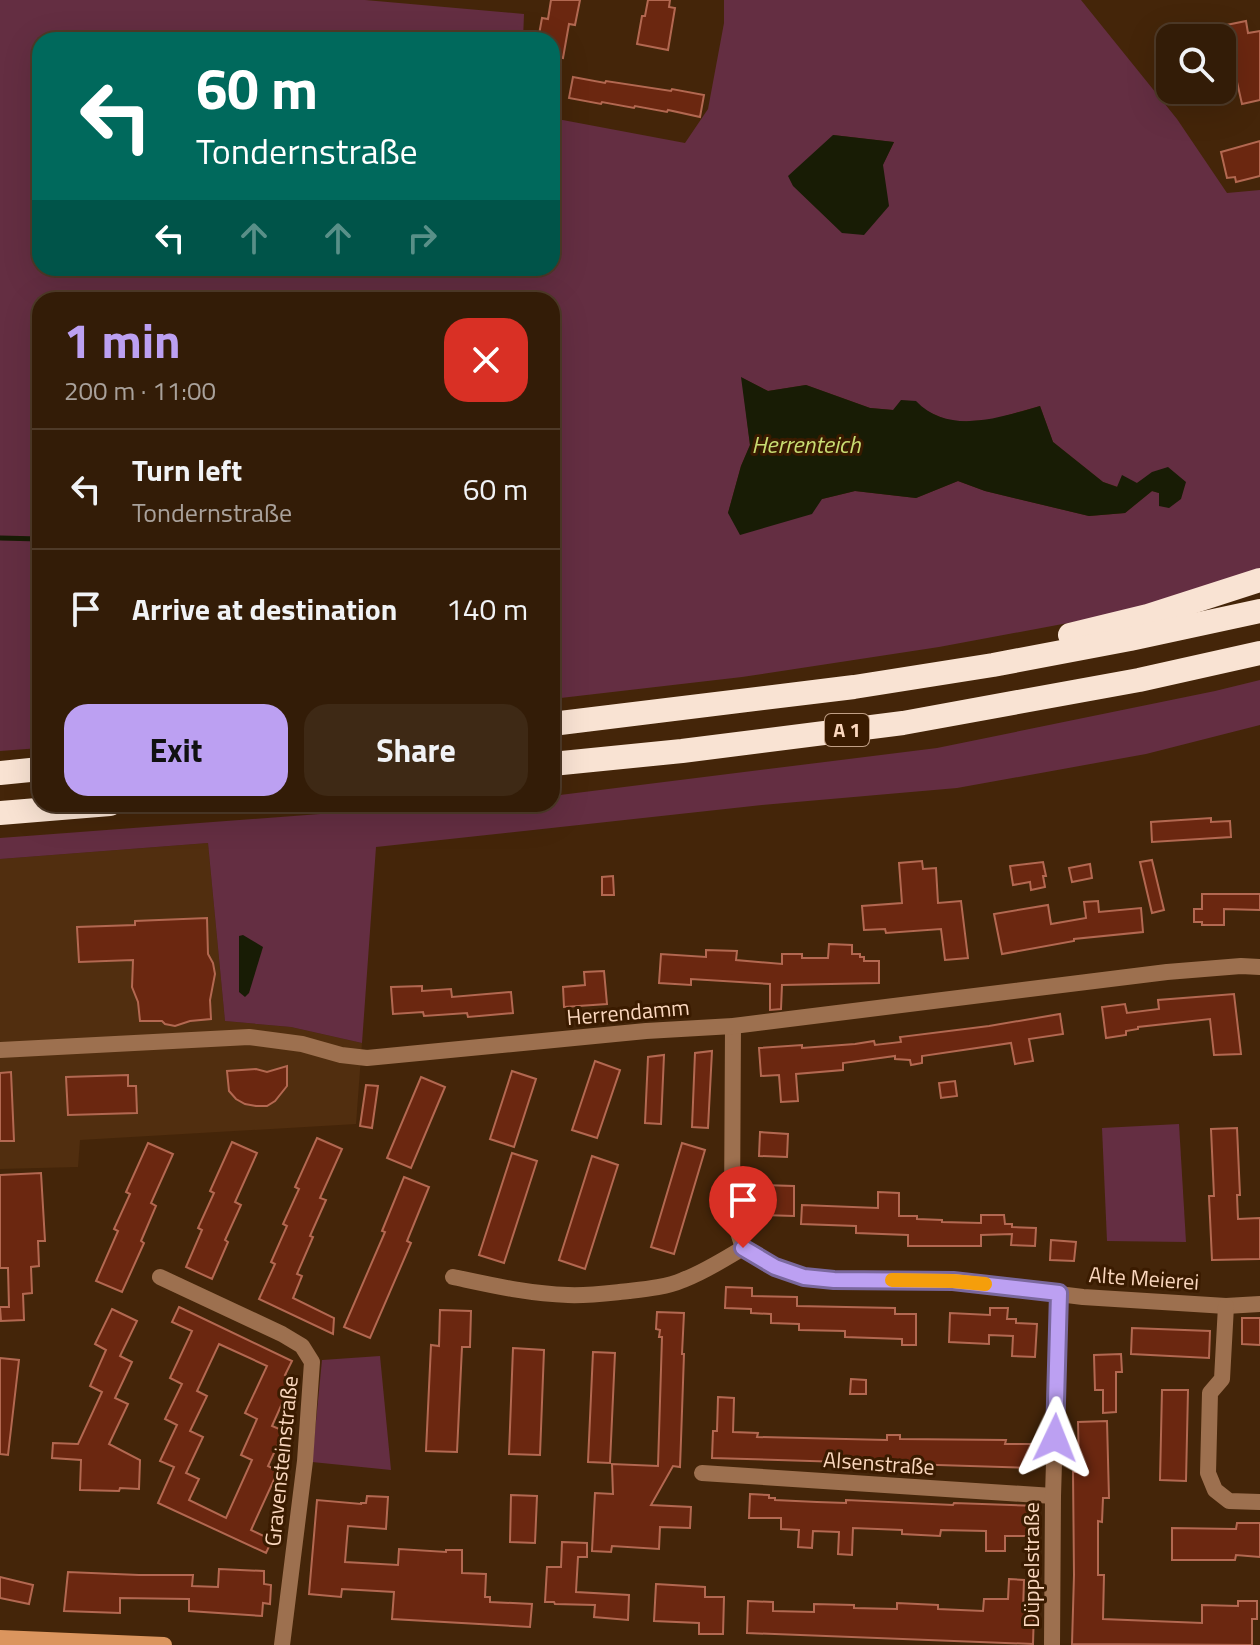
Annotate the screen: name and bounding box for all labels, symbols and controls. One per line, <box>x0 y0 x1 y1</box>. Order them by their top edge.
map controls <box>1156 24 1236 104</box>
button: search <box>1156 24 1236 104</box>
text: 60 m <box>196 46 318 131</box>
icon: left <box>64 64 168 168</box>
text: Tondernstraße <box>196 123 418 178</box>
icon: left <box>148 216 192 260</box>
icon: ahead <box>232 216 276 260</box>
icon: ahead <box>316 216 360 260</box>
icon: right <box>400 216 444 260</box>
text: 1 min <box>64 304 181 377</box>
button: close <box>444 318 528 402</box>
text: 200 m · 11:00 <box>64 371 216 410</box>
water label: Herrenteich <box>751 426 862 462</box>
text: Turn left <box>132 447 242 493</box>
text: 60 m <box>463 466 528 512</box>
icon: left <box>64 467 108 511</box>
text: Tondernstraße <box>132 493 292 532</box>
text: Arrive at destination <box>132 586 397 632</box>
text: 140 m <box>446 586 528 632</box>
icon: arrive <box>64 587 108 631</box>
button: Exit <box>64 704 288 796</box>
button: Share <box>304 704 528 796</box>
road number: A 1 <box>825 714 869 746</box>
street label: Herrendamm <box>565 990 691 1034</box>
pin <box>709 1166 777 1248</box>
icon: arrive <box>721 1178 765 1222</box>
street label: Alte Meierei <box>1088 1257 1200 1299</box>
street label: Gravensteinstraße <box>255 1374 307 1548</box>
position arrow <box>1013 1396 1097 1480</box>
street label: Alsenstraße <box>822 1442 936 1484</box>
street label: Düppelstraße <box>1014 1502 1048 1628</box>

